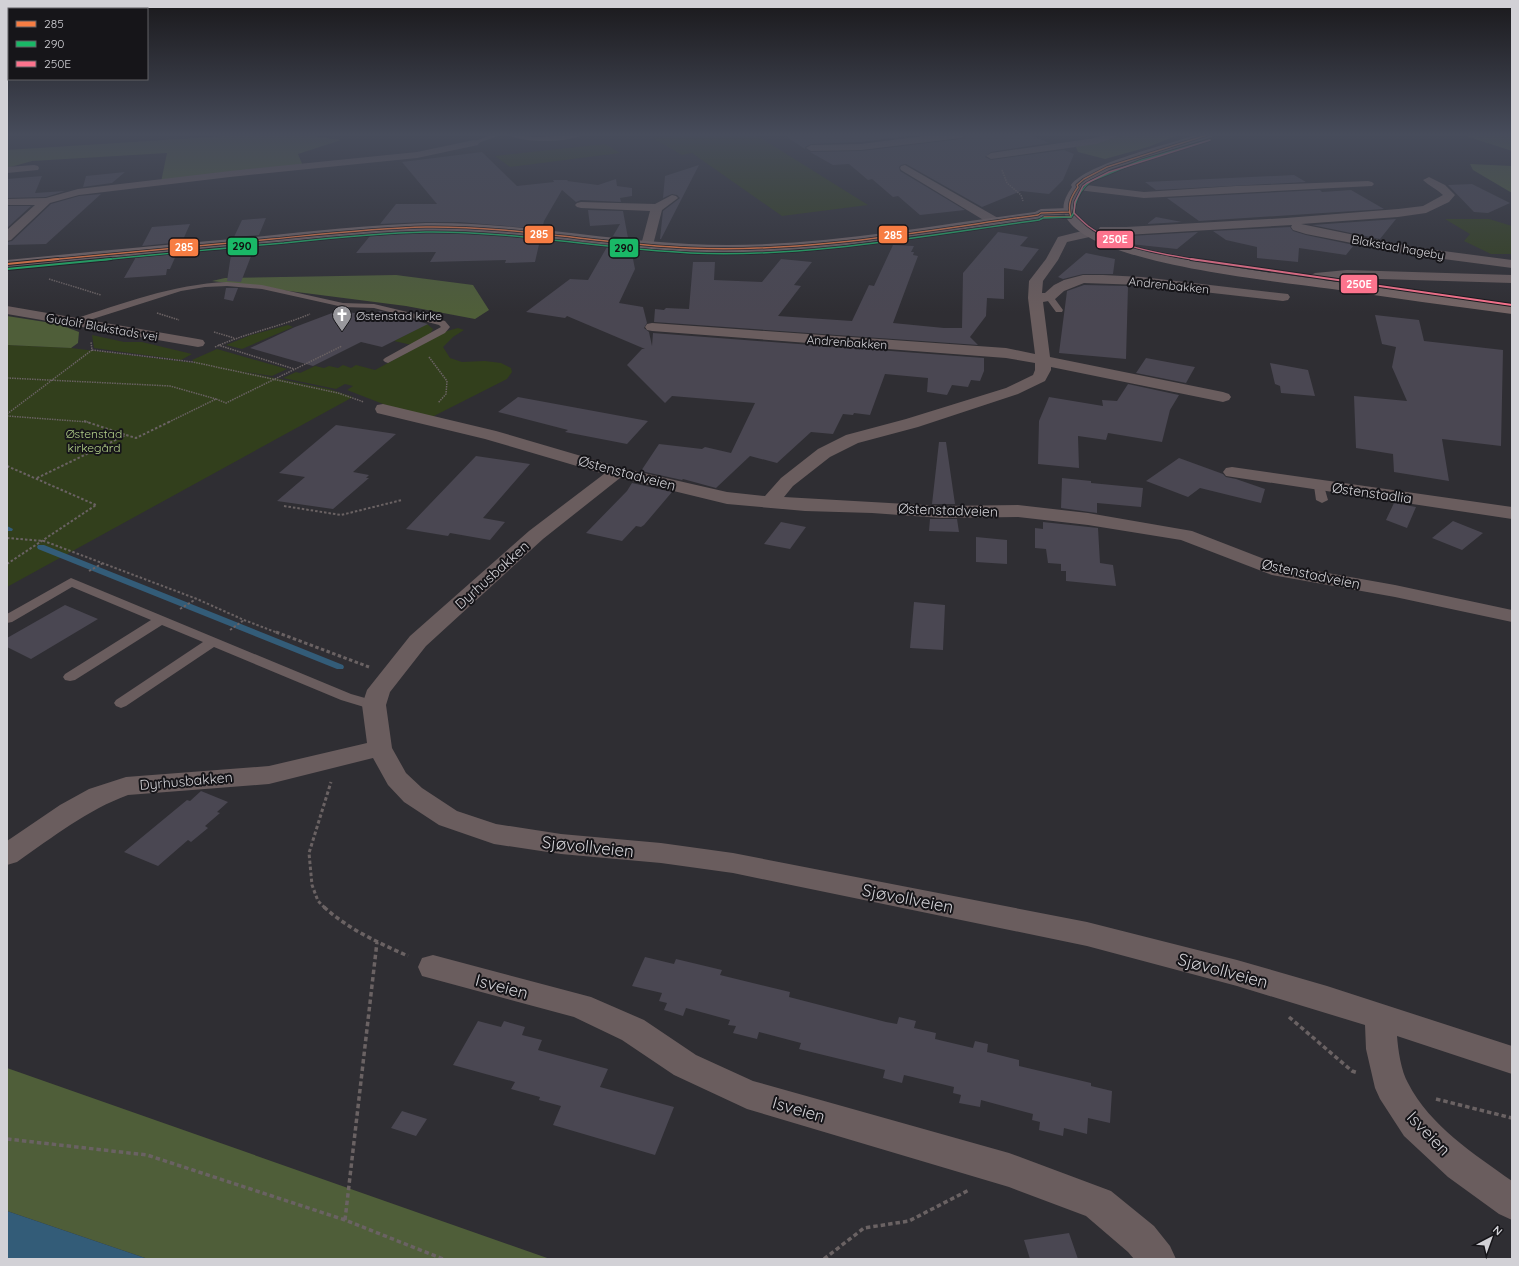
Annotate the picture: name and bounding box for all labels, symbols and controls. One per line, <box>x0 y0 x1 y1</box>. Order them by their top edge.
legend <box>8 8 148 80</box>
text: 285 <box>44 16 64 31</box>
text: 290 <box>44 36 64 51</box>
text: 250E <box>44 56 71 71</box>
line badge: 285 <box>524 225 554 244</box>
line badge: 285 <box>878 225 908 244</box>
text: 285 <box>530 227 548 241</box>
text: 285 <box>884 228 902 242</box>
line badge: 250E <box>1096 230 1134 249</box>
street label: Blakstad hageby <box>1350 231 1446 263</box>
text: 250E <box>1102 232 1128 246</box>
line badge: 290 <box>227 237 258 256</box>
line badge: 285 <box>169 238 199 257</box>
line badge: 290 <box>609 238 639 258</box>
text: 290 <box>232 239 252 253</box>
text: 285 <box>175 240 193 254</box>
text: 290 <box>614 241 634 255</box>
street label: Andrenbakken <box>1128 273 1210 297</box>
line badge: 250E <box>1340 274 1378 294</box>
text: 250E <box>1346 277 1372 291</box>
church icon: Østenstad kirke <box>331 304 353 332</box>
place label: Østenstad kirke <box>356 308 442 323</box>
street label: Gudolf Blakstads vei <box>45 310 159 344</box>
street label: Andrenbakken <box>806 332 888 352</box>
park label: Østenstad kirkegård <box>66 426 122 455</box>
street label: Østenstadveien <box>576 451 678 495</box>
street label: Østenstadlia <box>1331 478 1413 508</box>
street label: Østenstadveien <box>898 499 998 521</box>
street label: Dyrhusbakken <box>451 537 533 613</box>
street label: Østenstadveien <box>1260 555 1362 593</box>
street label: Dyrhusbakken <box>139 768 233 794</box>
street label: Sjøvollveien <box>541 831 635 861</box>
street label: Sjøvollveien <box>861 879 955 917</box>
street label: Sjøvollveien <box>1176 948 1270 992</box>
street label: Isveien <box>473 969 531 1003</box>
street label: Isveien <box>770 1091 828 1127</box>
street label: Isveien <box>1403 1106 1455 1160</box>
north arrow <box>1471 1218 1511 1258</box>
text: N <box>1490 1223 1505 1238</box>

